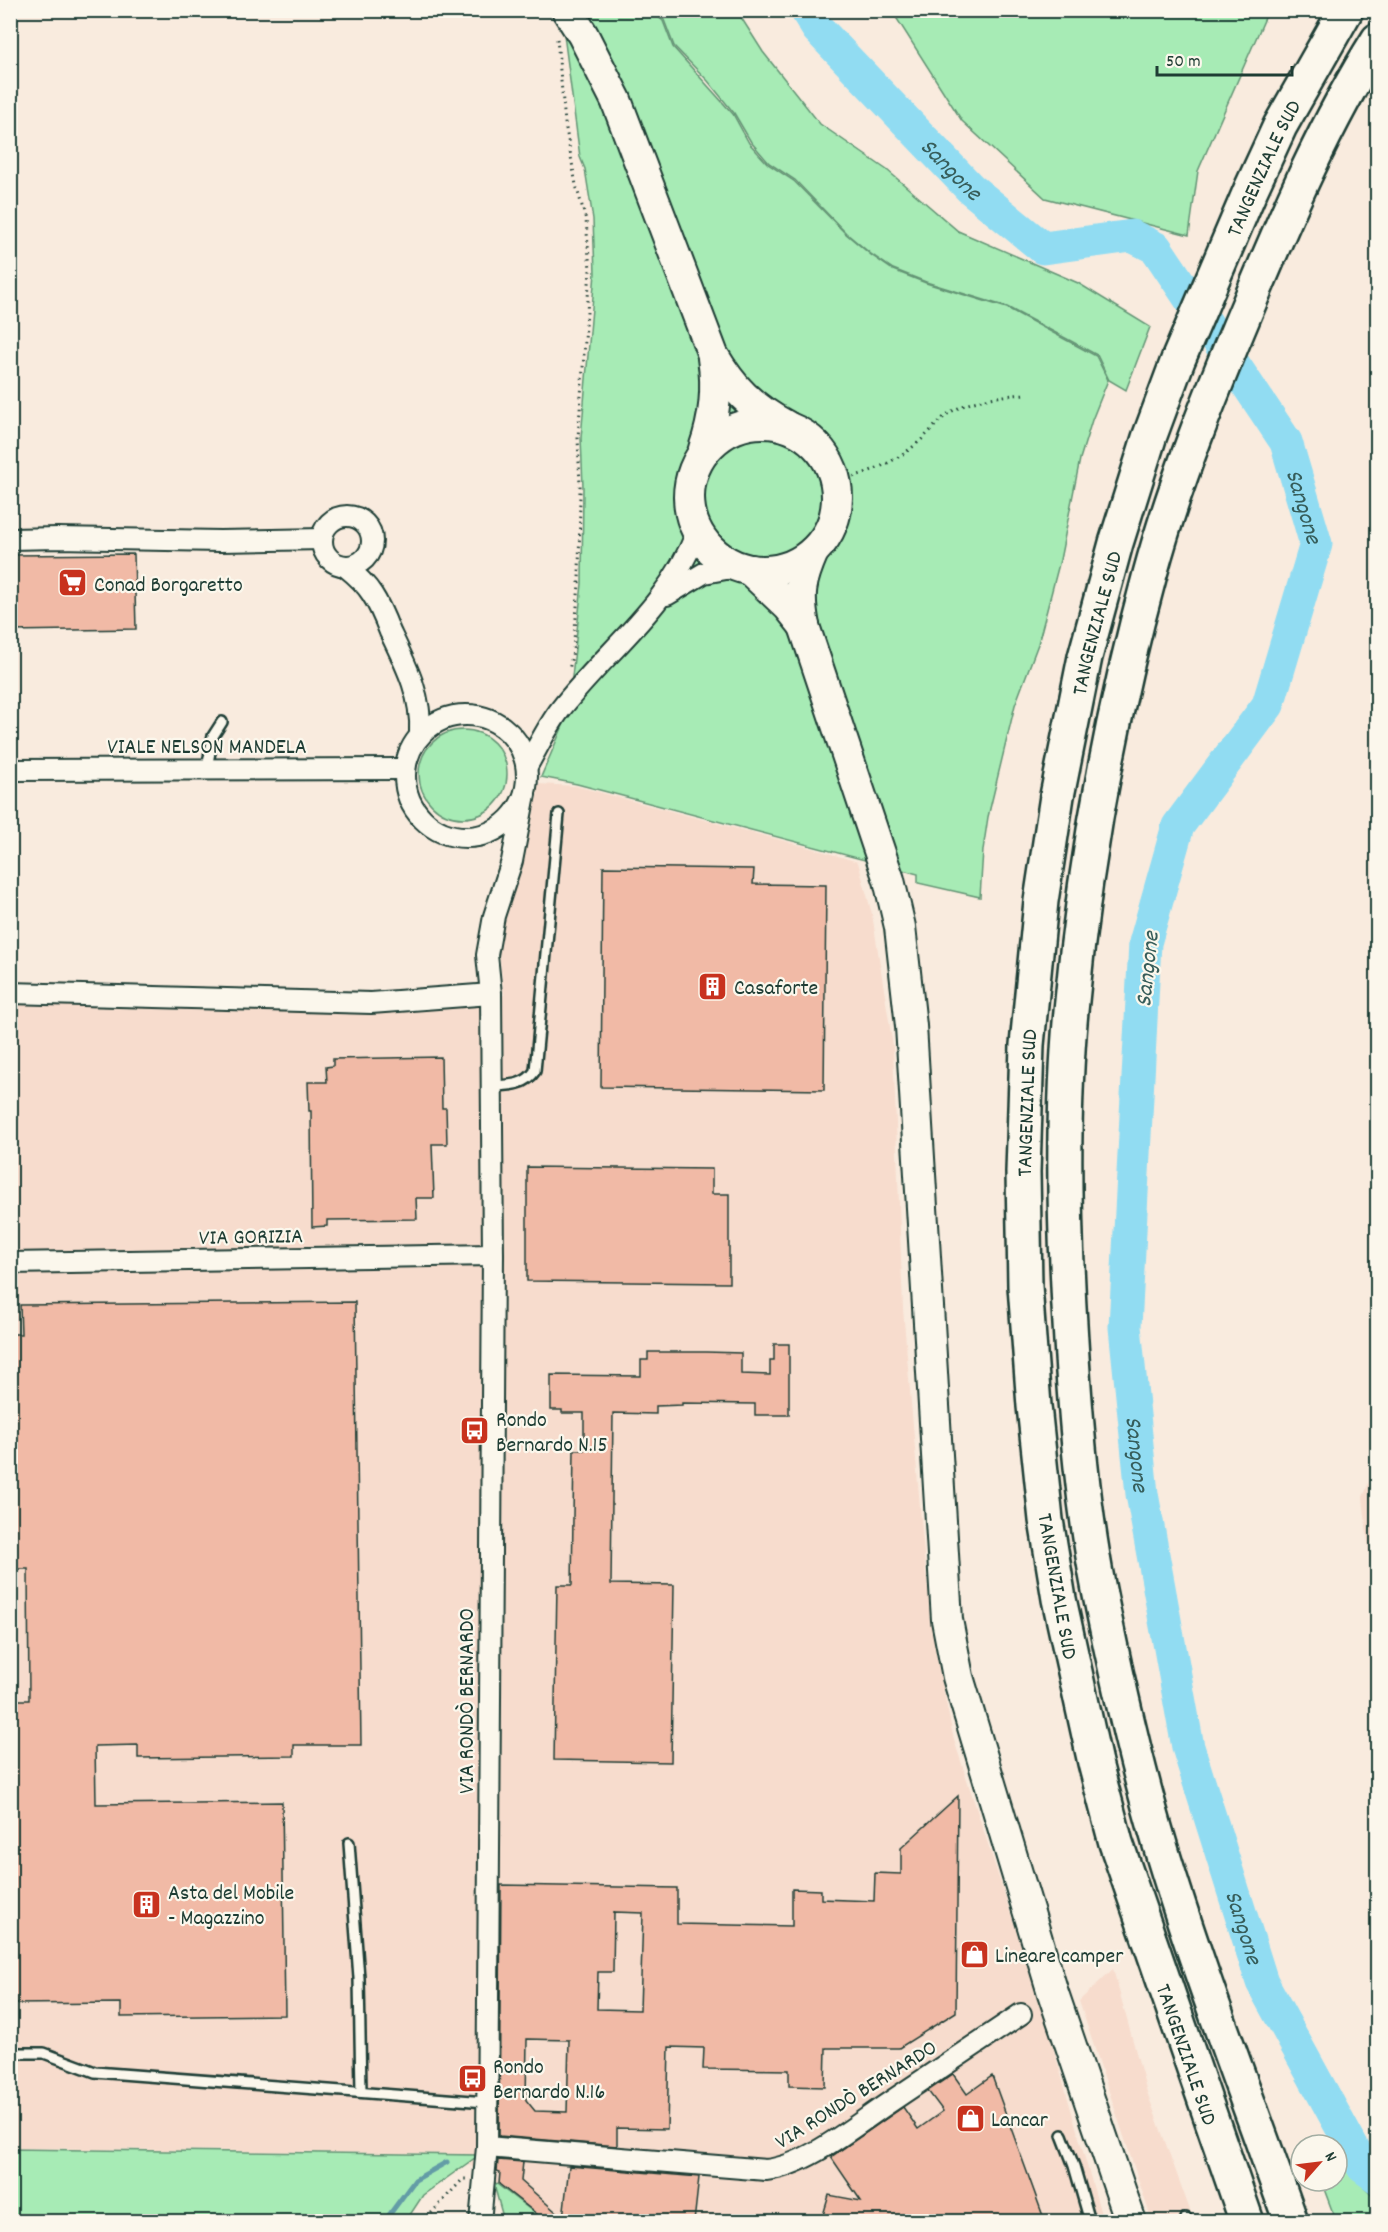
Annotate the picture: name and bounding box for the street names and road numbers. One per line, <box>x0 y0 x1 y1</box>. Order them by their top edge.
street label: TANGENZIALE SUD <box>1220 95 1311 242</box>
street label: TANGENZIALE SUD <box>1066 548 1132 698</box>
street label: VIALE NELSON MANDELA <box>107 733 307 764</box>
street label: TANGENZIALE SUD <box>1011 1028 1047 1177</box>
street label: VIA GORIZIA <box>199 1222 303 1255</box>
street label: TANGENZIALE SUD <box>1027 1511 1084 1662</box>
street label: VIA RONDÒ BERNARDO <box>453 1608 484 1794</box>
street label: TANGENZIALE SUD <box>1146 1980 1223 2130</box>
street label: VIA RONDÒ BERNARDO <box>770 2034 944 2158</box>

